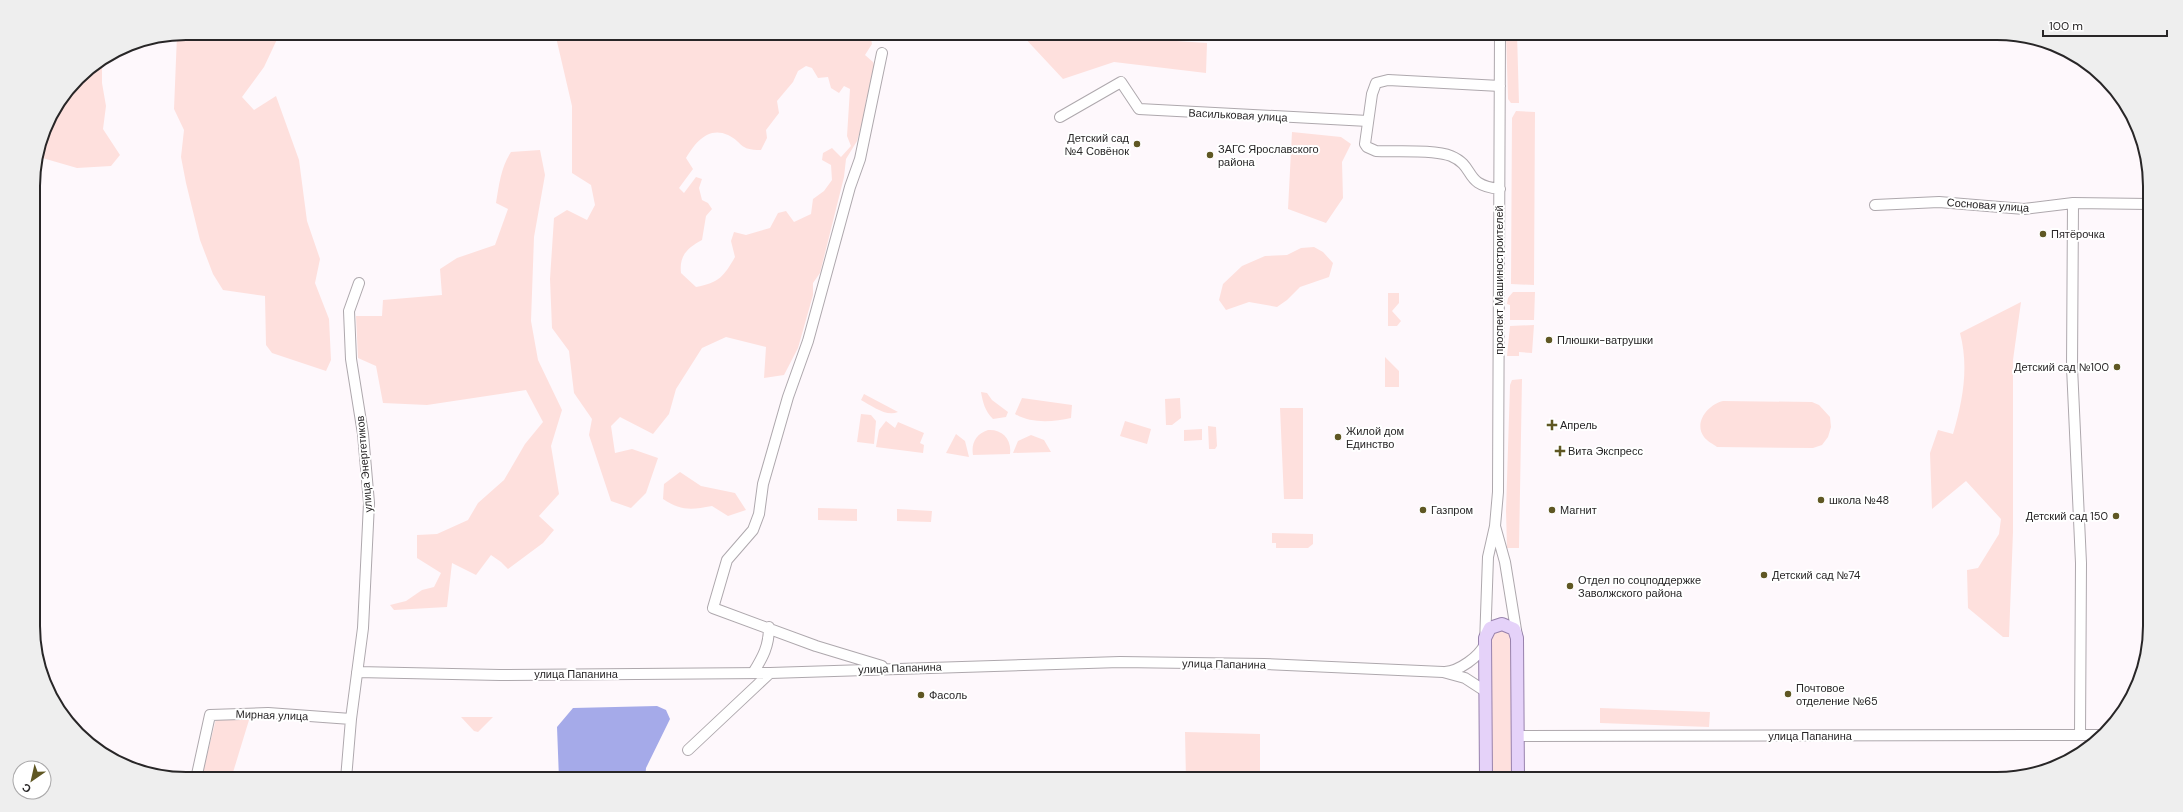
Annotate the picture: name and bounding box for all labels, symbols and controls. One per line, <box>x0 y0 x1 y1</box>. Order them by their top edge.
scale bar <box>2043 12 2167 38</box>
text: 100 m <box>2049 18 2083 34</box>
street label: Васильковая улица <box>1188 105 1289 125</box>
place label: Детский сад №4 Совёнок <box>1065 131 1130 158</box>
marker: Детский сад №4 Совёнок <box>1132 139 1142 149</box>
place label: ЗАГС Ярославского района <box>1218 142 1319 169</box>
marker: ЗАГС Ярославского района <box>1205 150 1215 160</box>
street label: Сосновая улица <box>1946 195 2031 215</box>
street label: проспект Машиностроителей <box>1492 205 1506 355</box>
place label: Пятёрочка <box>2051 227 2106 241</box>
marker: Пятёрочка <box>2038 229 2048 239</box>
place label: Плюшки-ватрушки <box>1557 333 1653 347</box>
marker: Плюшки-ватрушки <box>1544 335 1554 345</box>
place label: Детский сад №100 <box>2014 360 2109 374</box>
marker: Детский сад №100 <box>2112 362 2122 372</box>
street label: улица Энергетиков <box>353 415 375 513</box>
place label: Апрель <box>1560 418 1598 432</box>
marker: Апрель <box>1547 420 1557 430</box>
place label: Жилой дом Единство <box>1346 424 1404 451</box>
marker: Жилой дом Единство <box>1333 432 1343 442</box>
place label: Вита Экспресс <box>1568 444 1643 458</box>
marker: Вита Экспресс <box>1555 446 1565 456</box>
place label: школа №48 <box>1829 493 1889 507</box>
marker: школа №48 <box>1816 495 1826 505</box>
place label: Газпром <box>1431 503 1473 517</box>
place label: Магнит <box>1560 503 1597 517</box>
marker: Газпром <box>1418 505 1428 515</box>
marker: Магнит <box>1547 505 1557 515</box>
place label: Детский сад 150 <box>2026 509 2108 523</box>
marker: Детский сад 150 <box>2111 511 2121 521</box>
place label: Детский сад №74 <box>1772 568 1861 582</box>
marker: Детский сад №74 <box>1759 570 1769 580</box>
place label: Отдел по соцподдержке Заволжского района <box>1578 573 1701 600</box>
marker: Отдел по соцподдержке Заволжского района <box>1565 581 1575 591</box>
street label: улица Папанина <box>1182 656 1267 672</box>
street label: улица Папанина <box>858 660 943 676</box>
street label: улица Папанина <box>534 667 619 681</box>
place label: Почтовое отделение №65 <box>1796 681 1878 708</box>
place label: Фасоль <box>929 688 967 702</box>
marker: Почтовое отделение №65 <box>1783 689 1793 699</box>
marker: Фасоль <box>916 690 926 700</box>
street label: Мирная улица <box>235 707 309 723</box>
street label: улица Папанина <box>1768 729 1853 743</box>
north arrow <box>12 760 52 800</box>
text: С <box>19 780 34 796</box>

